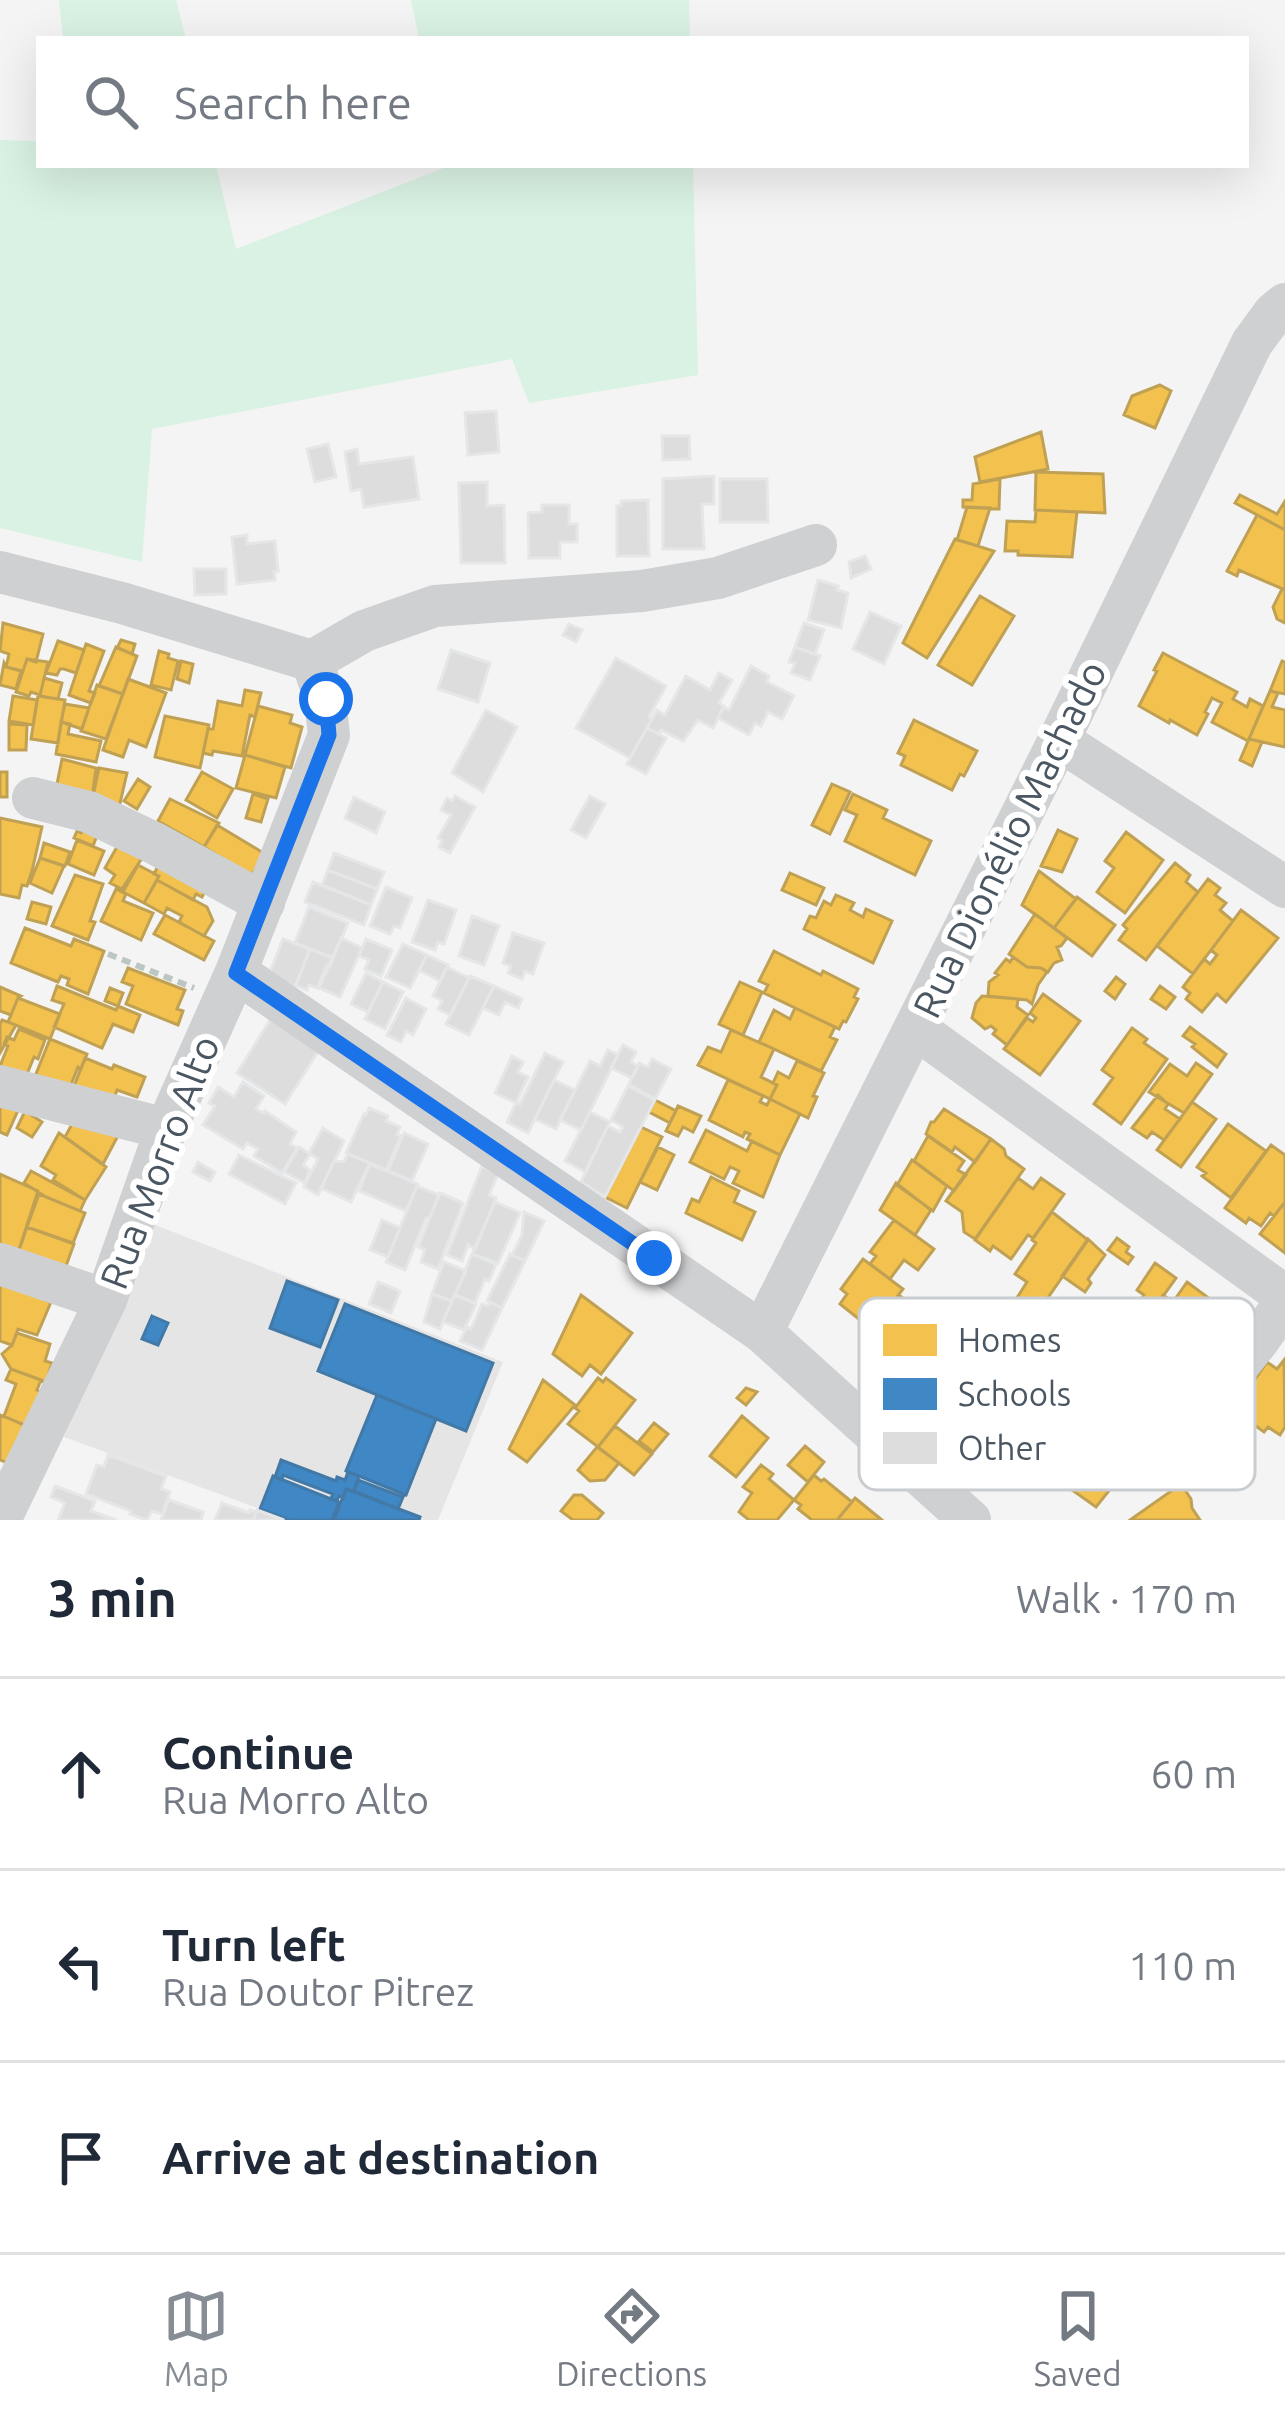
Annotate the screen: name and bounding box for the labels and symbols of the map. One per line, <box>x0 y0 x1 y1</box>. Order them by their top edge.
street label: Rua Dionélio Machado <box>904 654 1114 1024</box>
route start <box>299 672 353 726</box>
street label: Rua Morro Alto <box>91 1030 227 1294</box>
route end <box>627 1231 681 1285</box>
legend <box>859 1298 1255 1490</box>
text: Homes <box>958 1321 1061 1358</box>
text: Schools <box>958 1375 1071 1412</box>
text: Other <box>958 1429 1047 1466</box>

